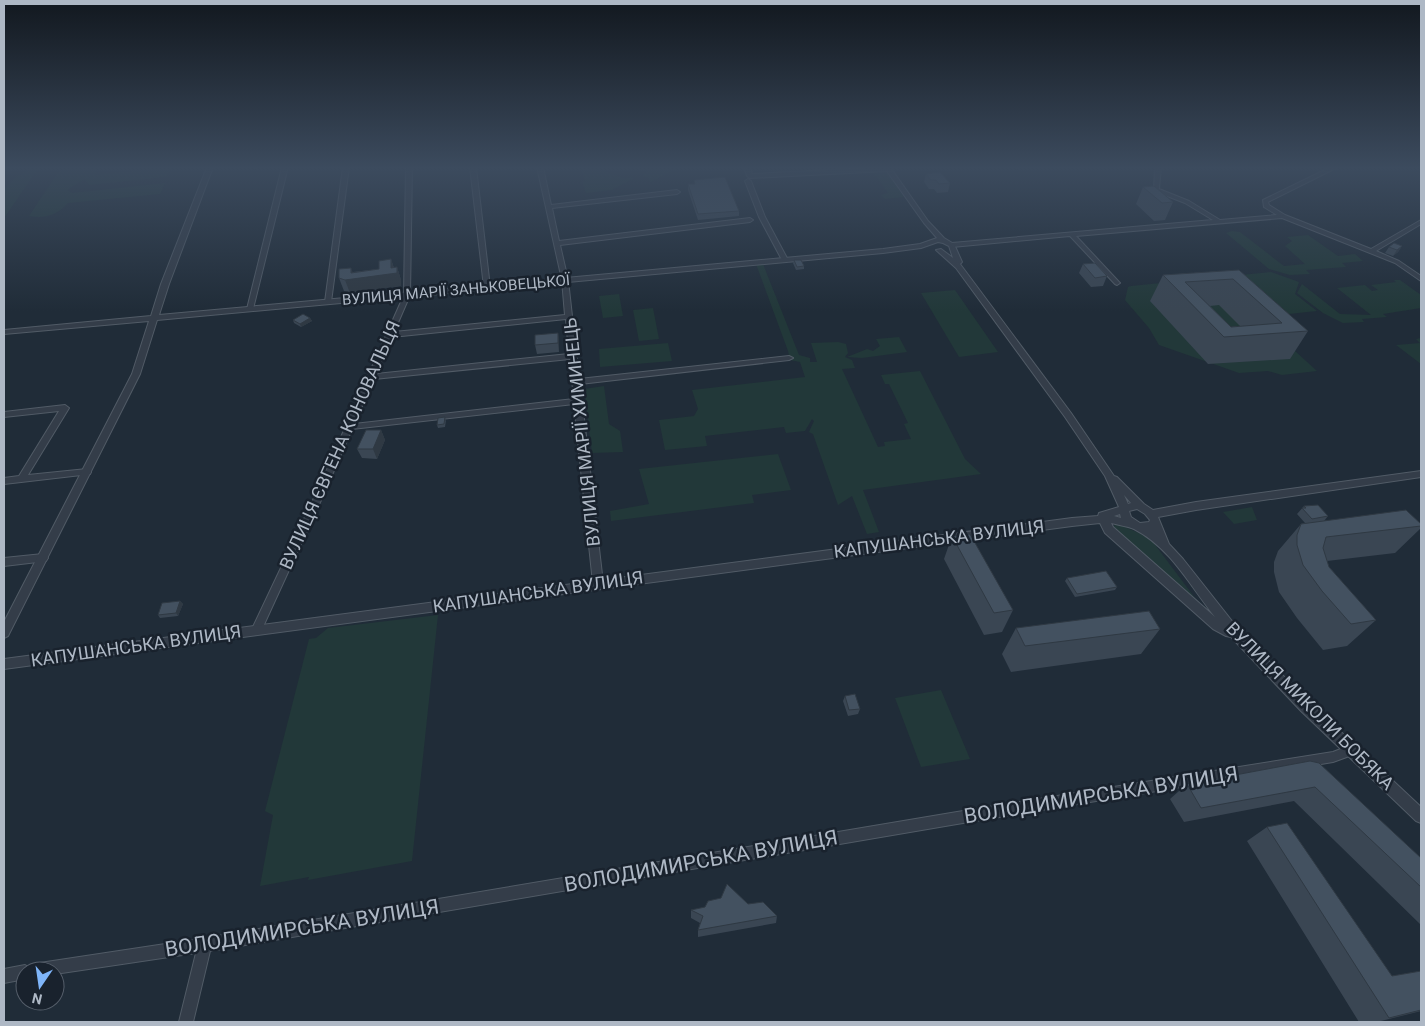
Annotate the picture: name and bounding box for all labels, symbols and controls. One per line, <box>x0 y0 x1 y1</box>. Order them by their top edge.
street label: ВУЛИЦЯ МАРІЇ ЗАНЬКОВЕЦЬКОЇ <box>341 271 572 309</box>
street label: ВУЛИЦЯ ЄВГЕНА КОНОВАЛЬЦЯ <box>275 317 404 572</box>
street label: ВУЛИЦЯ МАРІЇ ХИМИНЕЦЬ <box>559 317 604 548</box>
street label: КАПУШАНСЬКА ВУЛИЦЯ <box>832 515 1045 562</box>
street label: КАПУШАНСЬКА ВУЛИЦЯ <box>431 566 644 617</box>
street label: ВУЛИЦЯ МИКОЛИ БОБЯКА <box>1222 617 1399 794</box>
street label: КАПУШАНСЬКА ВУЛИЦЯ <box>29 620 242 671</box>
street label: ВОЛОДИМИРСЬКА ВУЛИЦЯ <box>962 761 1240 829</box>
street label: ВОЛОДИМИРСЬКА ВУЛИЦЯ <box>563 825 839 897</box>
street label: ВОЛОДИМИРСЬКА ВУЛИЦЯ <box>163 894 441 962</box>
north arrow <box>15 961 65 1011</box>
text: N <box>30 990 44 1008</box>

